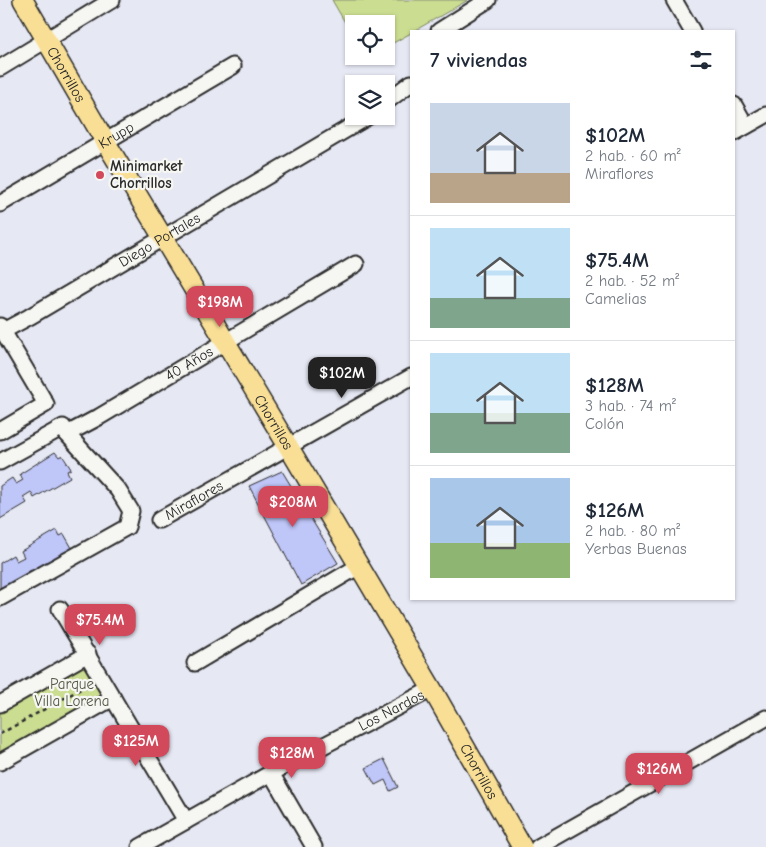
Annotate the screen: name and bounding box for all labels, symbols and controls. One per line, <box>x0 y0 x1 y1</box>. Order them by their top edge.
map controls <box>345 15 395 125</box>
button: locate <box>345 15 395 65</box>
street label: Chorrillos <box>43 43 89 105</box>
icon: filters <box>687 46 715 74</box>
text: 7 viviendas <box>430 48 527 72</box>
button: layers <box>345 75 395 125</box>
street label: Krupp <box>95 118 137 153</box>
icon: home <box>470 123 530 183</box>
text: $102M <box>585 123 645 147</box>
text: 2 hab. · 60 m² <box>585 147 681 165</box>
place label: Minimarket Chorrillos <box>110 157 184 192</box>
text: Miraflores <box>585 165 654 183</box>
marker: Minimarket Chorrillos <box>94 169 106 181</box>
street label: Diego Portales <box>115 209 203 271</box>
icon: home <box>470 248 530 308</box>
text: $75.4M <box>585 248 649 272</box>
text: 2 hab. · 52 m² <box>585 272 679 290</box>
pin: $198M <box>185 286 255 328</box>
text: Camelias <box>585 290 646 308</box>
text: $198M <box>197 293 243 311</box>
street label: 40 Años <box>162 342 216 385</box>
pin: $102M <box>307 356 377 399</box>
text: $102M <box>319 364 365 382</box>
icon: home <box>470 373 530 433</box>
text: $128M <box>585 373 644 397</box>
street label: Chorrillos <box>250 391 297 453</box>
text: 3 hab. · 74 m² <box>585 397 676 415</box>
text: Colón <box>585 415 624 433</box>
street label: Miraflores <box>161 477 226 524</box>
pin: $208M <box>258 486 328 528</box>
text: $208M <box>269 493 317 511</box>
icon: home <box>470 498 530 558</box>
text: $126M <box>585 498 644 522</box>
text: 2 hab. · 80 m² <box>585 522 680 540</box>
text: Yerbas Buenas <box>585 540 687 558</box>
pin: $75.4M <box>59 604 141 646</box>
text: $75.4M <box>76 611 124 629</box>
park label: Parque Villa Lorena <box>34 675 110 710</box>
street label: Los Nardos <box>355 686 427 735</box>
pin: $125M <box>101 724 171 767</box>
text: $125M <box>113 732 159 750</box>
pin: $128M <box>257 736 327 779</box>
street label: Chorrillos <box>456 740 502 802</box>
text: $128M <box>270 744 314 762</box>
pin: $126M <box>624 752 694 795</box>
text: $126M <box>636 760 682 778</box>

